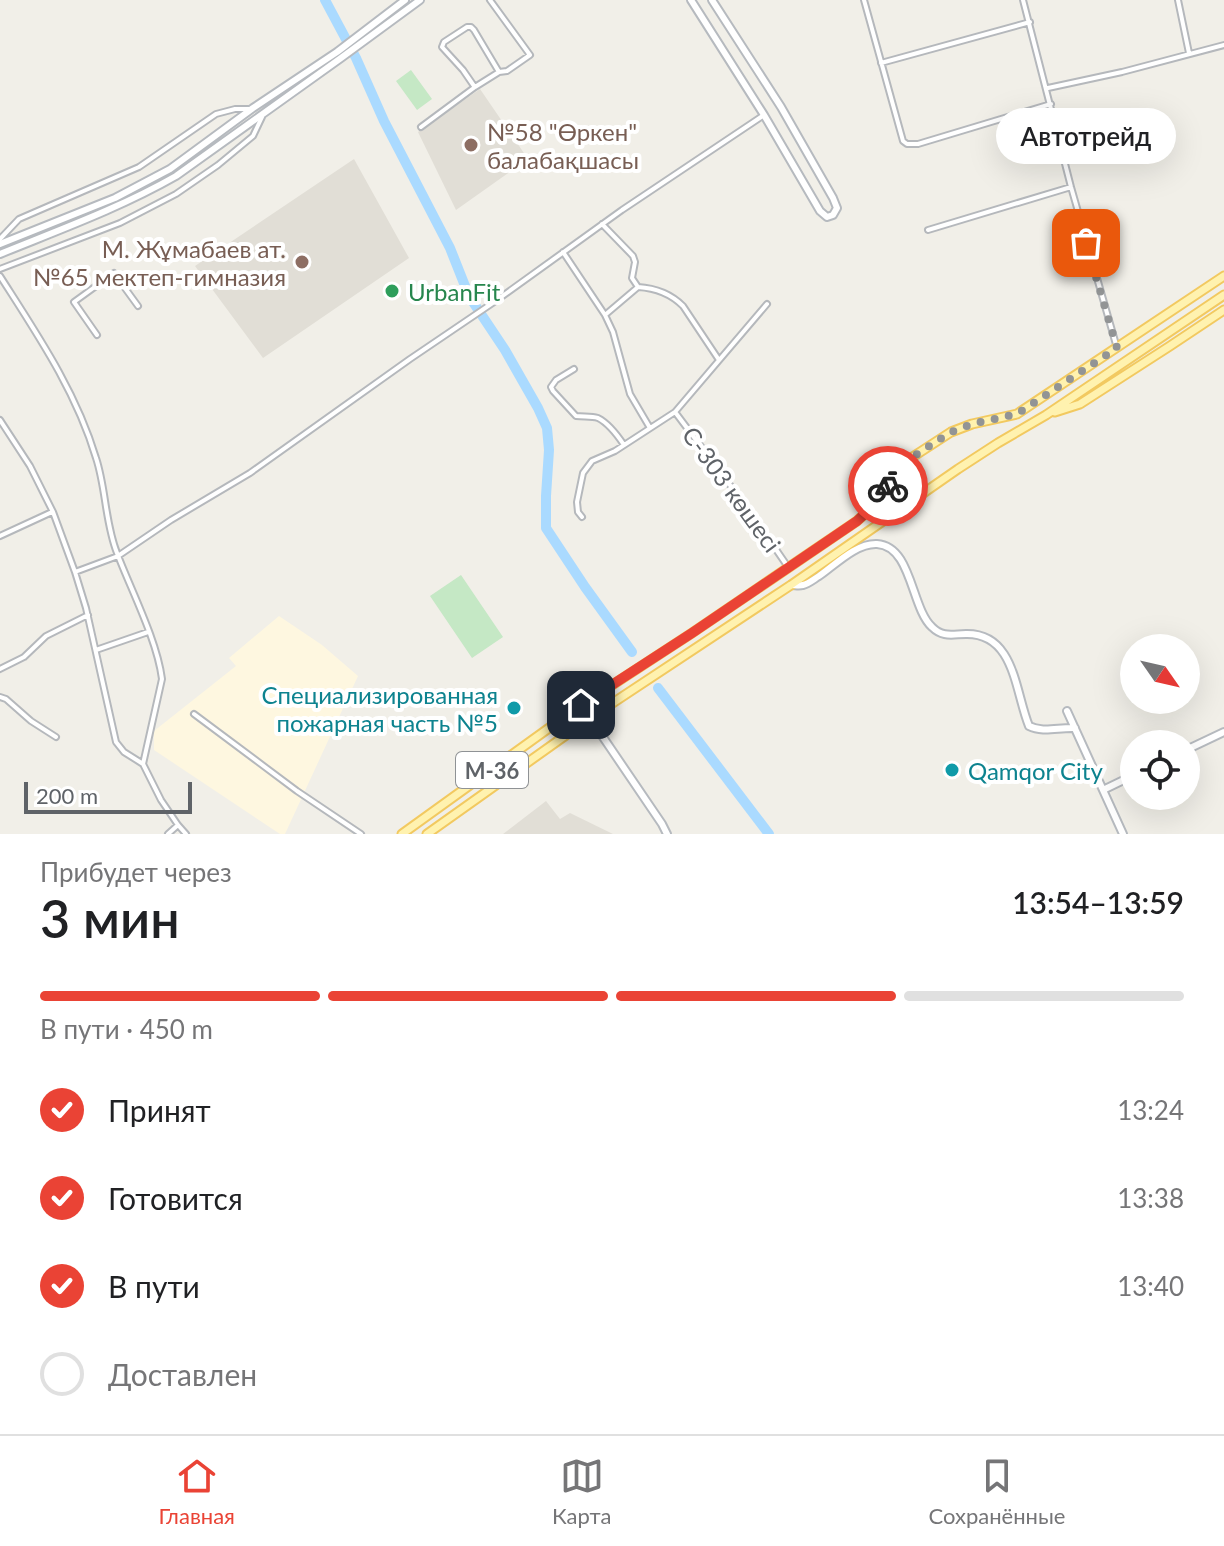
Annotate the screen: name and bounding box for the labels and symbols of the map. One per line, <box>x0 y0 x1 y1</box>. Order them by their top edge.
callout: Автотрейд <box>996 107 1176 163</box>
place label: №58 "Өркен" балабақшасы <box>487 117 639 174</box>
marker: №58 "Өркен" балабақшасы <box>462 136 480 154</box>
pin <box>1052 209 1120 277</box>
place label: М. Жұмабаев ат. №65 мектеп-гимназия <box>33 234 286 291</box>
marker: М. Жұмабаев ат. №65 мектеп-гимназия <box>293 253 311 271</box>
place label: UrbanFit <box>408 277 501 306</box>
marker: UrbanFit <box>383 282 401 300</box>
street label: С-303 көшесі <box>677 421 787 557</box>
courier <box>848 446 928 526</box>
north arrow <box>1120 634 1200 714</box>
pin <box>547 671 615 739</box>
place label: Специализированная пожарная часть №5 <box>261 680 498 737</box>
marker: Специализированная пожарная часть №5 <box>505 699 523 717</box>
road number: M-36 <box>456 752 528 788</box>
place label: Qamqor City <box>968 756 1103 785</box>
marker: Qamqor City <box>943 761 961 779</box>
scale bar <box>24 778 192 814</box>

